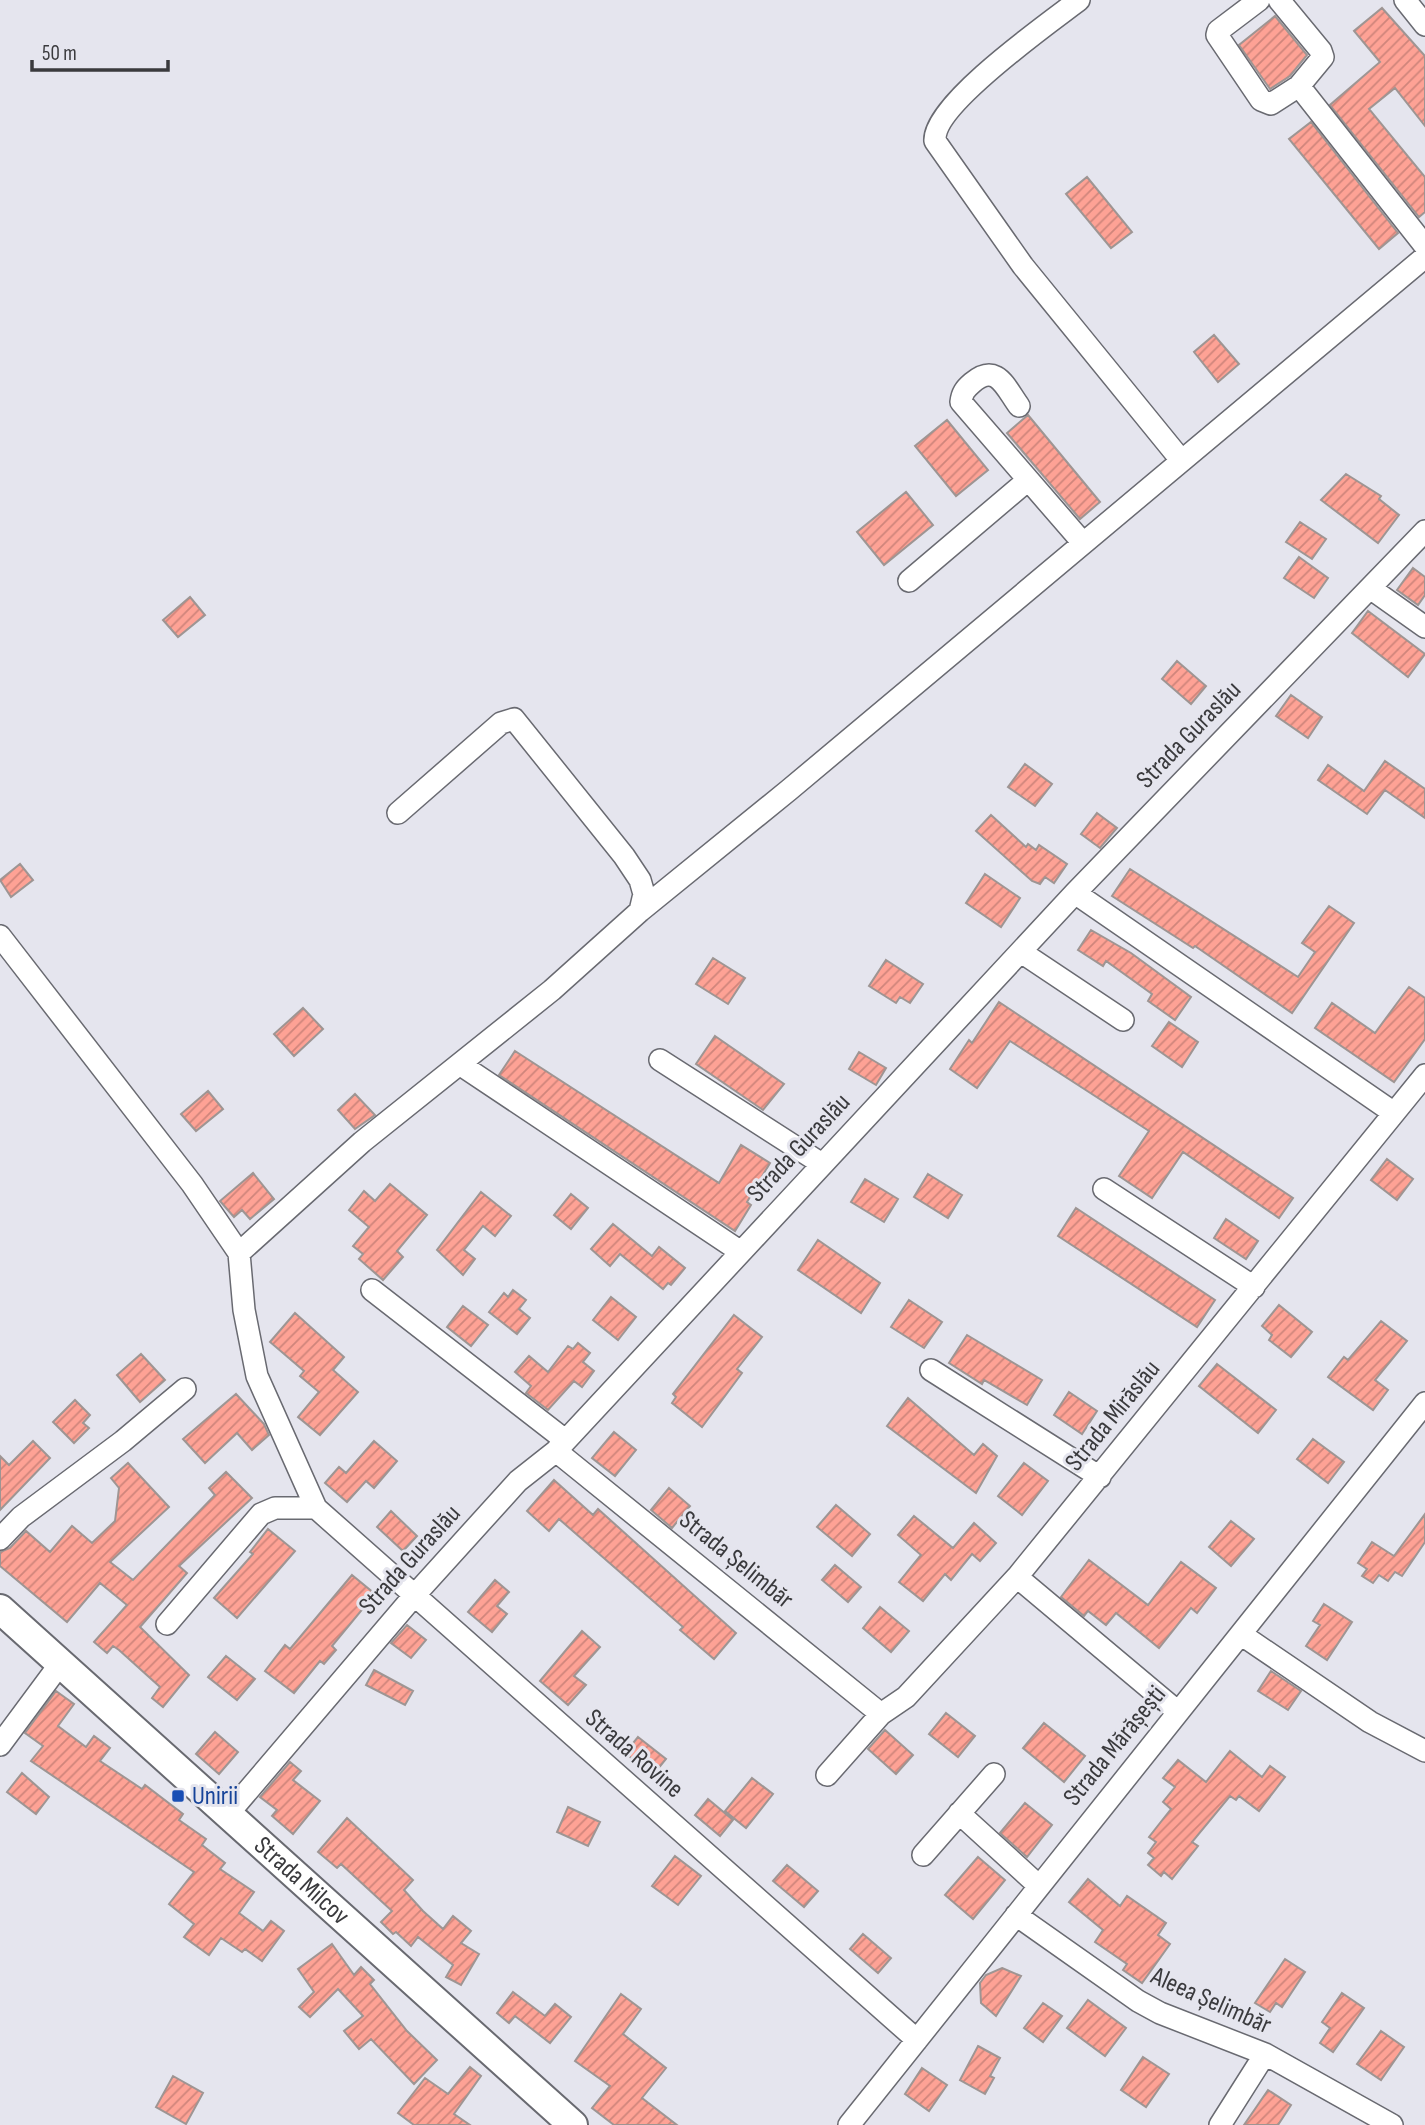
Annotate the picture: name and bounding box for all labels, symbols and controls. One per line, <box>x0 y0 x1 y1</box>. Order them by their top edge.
scale bar <box>32 28 168 72</box>
text: 50 m <box>42 41 77 66</box>
street label: Strada Guraslău <box>1130 675 1248 795</box>
street label: Strada Guraslău <box>741 1087 857 1209</box>
street label: Strada Mirăslău <box>1059 1354 1167 1478</box>
street label: Strada Guraslău <box>353 1499 467 1621</box>
street label: Strada Șelimbăr <box>673 1505 800 1616</box>
street label: Strada Mărășești <box>1057 1680 1173 1812</box>
street label: Strada Rovine <box>579 1703 689 1805</box>
place label: Unirii <box>192 1781 238 1812</box>
marker: Unirii <box>170 1788 186 1804</box>
street label: Strada Milcov <box>248 1830 356 1931</box>
street label: Aleea Șelimbăr <box>1145 1960 1276 2041</box>

